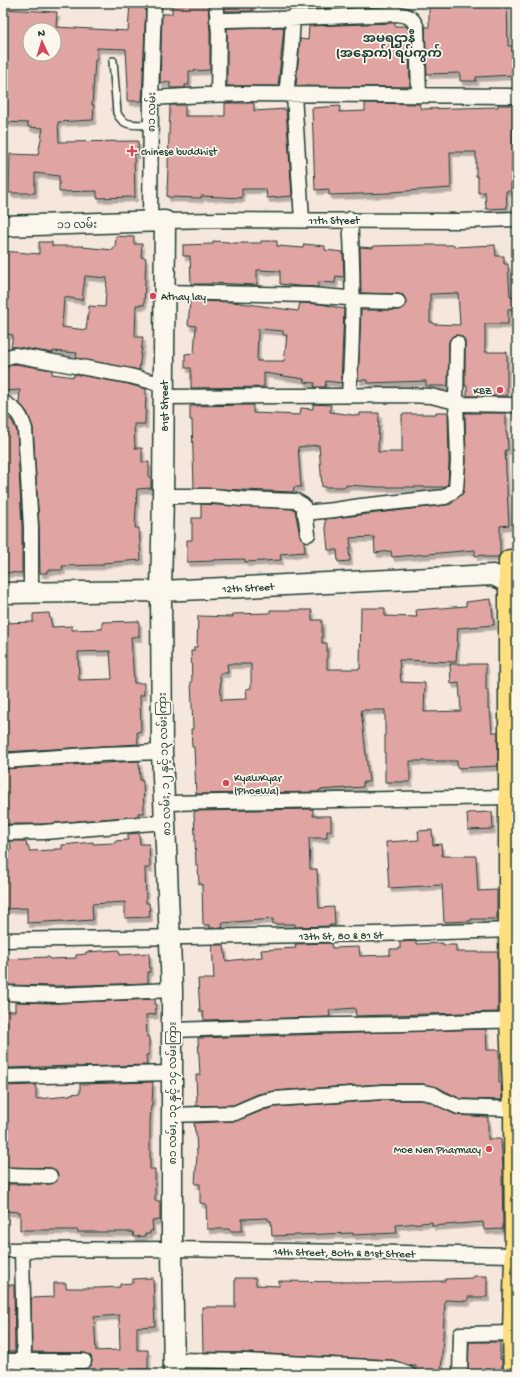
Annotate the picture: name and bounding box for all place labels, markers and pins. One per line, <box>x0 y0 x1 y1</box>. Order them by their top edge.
marker: chinese buddhist <box>126 145 138 157</box>
place label: chinese buddhist <box>141 147 218 159</box>
marker: Athay lay <box>148 291 158 301</box>
place label: Athay lay <box>161 292 207 304</box>
marker: KBZ <box>495 385 505 395</box>
place label: KBZ <box>473 386 493 398</box>
place label: KyawKyar (PhoeWa) <box>234 773 283 798</box>
marker: KyawKyar (PhoeWa) <box>221 778 231 788</box>
marker: Moe Nen Pharmacy <box>484 1144 494 1154</box>
place label: Moe Nen Pharmacy <box>394 1145 482 1157</box>

